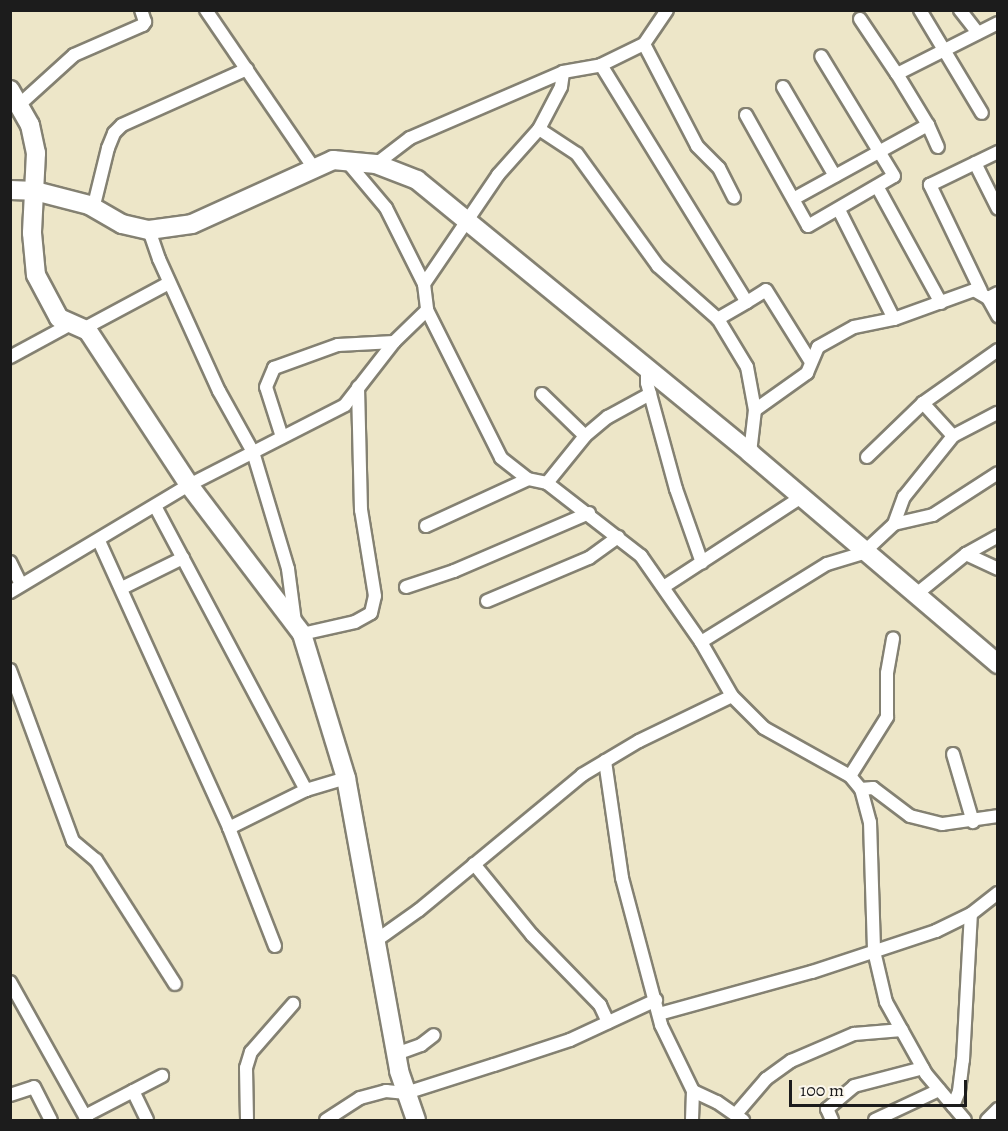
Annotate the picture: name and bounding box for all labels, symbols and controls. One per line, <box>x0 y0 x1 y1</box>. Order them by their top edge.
scale bar <box>792 1068 970 1106</box>
text: 100 m <box>800 1078 844 1102</box>

